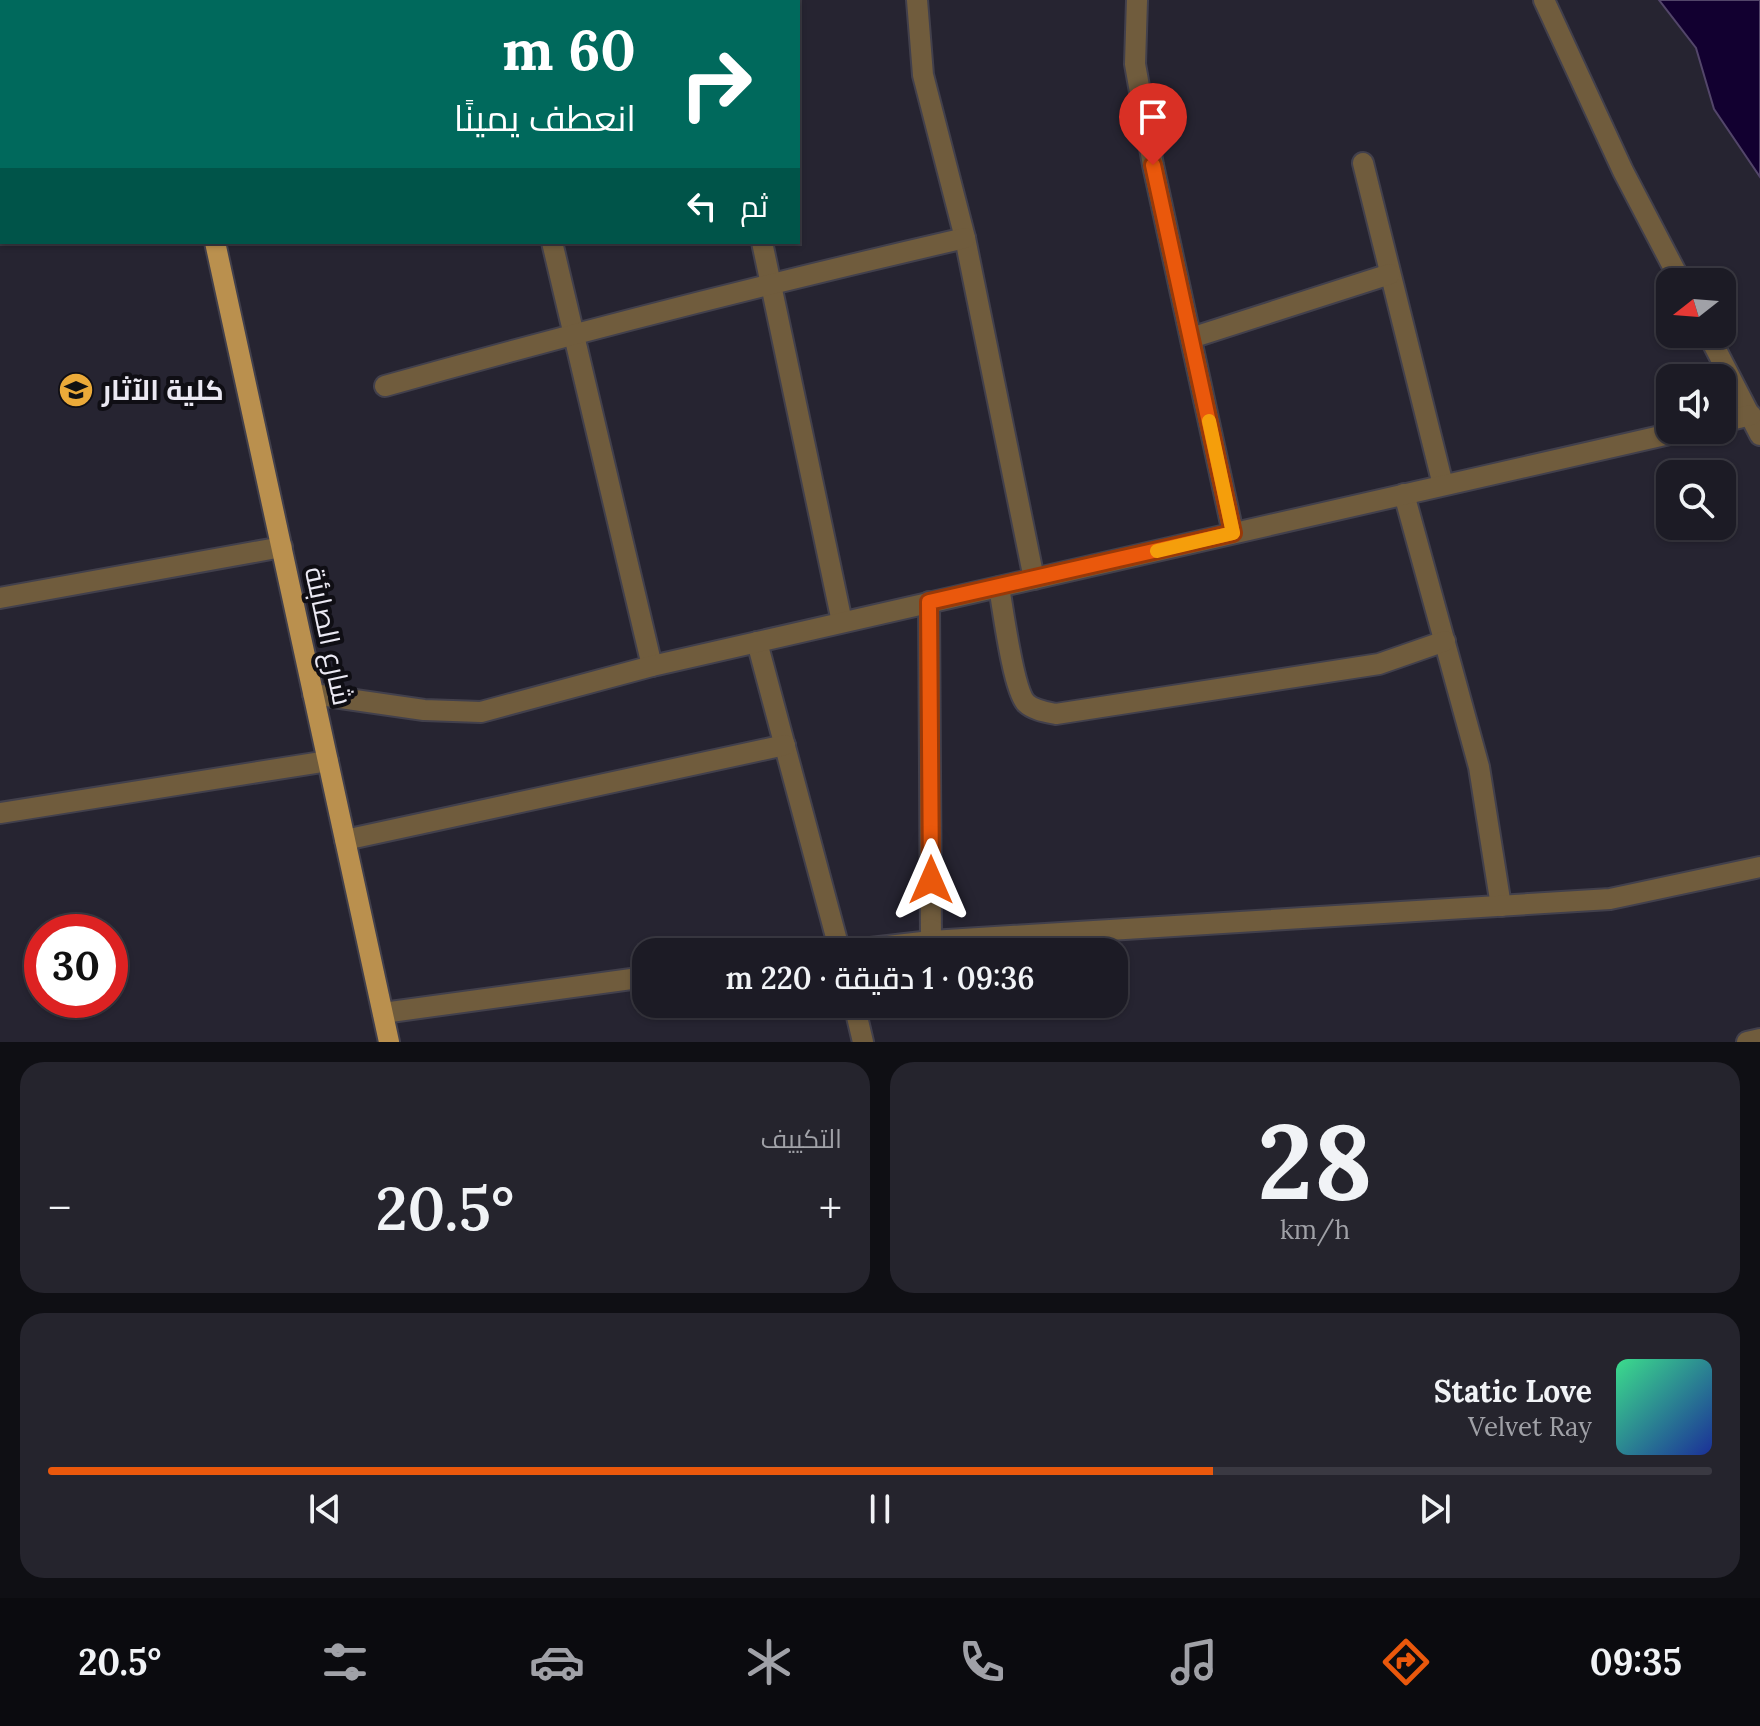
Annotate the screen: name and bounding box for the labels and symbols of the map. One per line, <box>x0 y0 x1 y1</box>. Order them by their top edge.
pin <box>1119 83 1187 165</box>
north arrow <box>1656 268 1736 348</box>
school or university icon: كلية الآثار <box>57 371 95 409</box>
place label: كلية الآثار <box>101 372 224 408</box>
street label: شارع الصابئة <box>296 563 361 709</box>
position arrow <box>889 838 973 922</box>
speed limit sign: 30 <box>24 914 128 1018</box>

